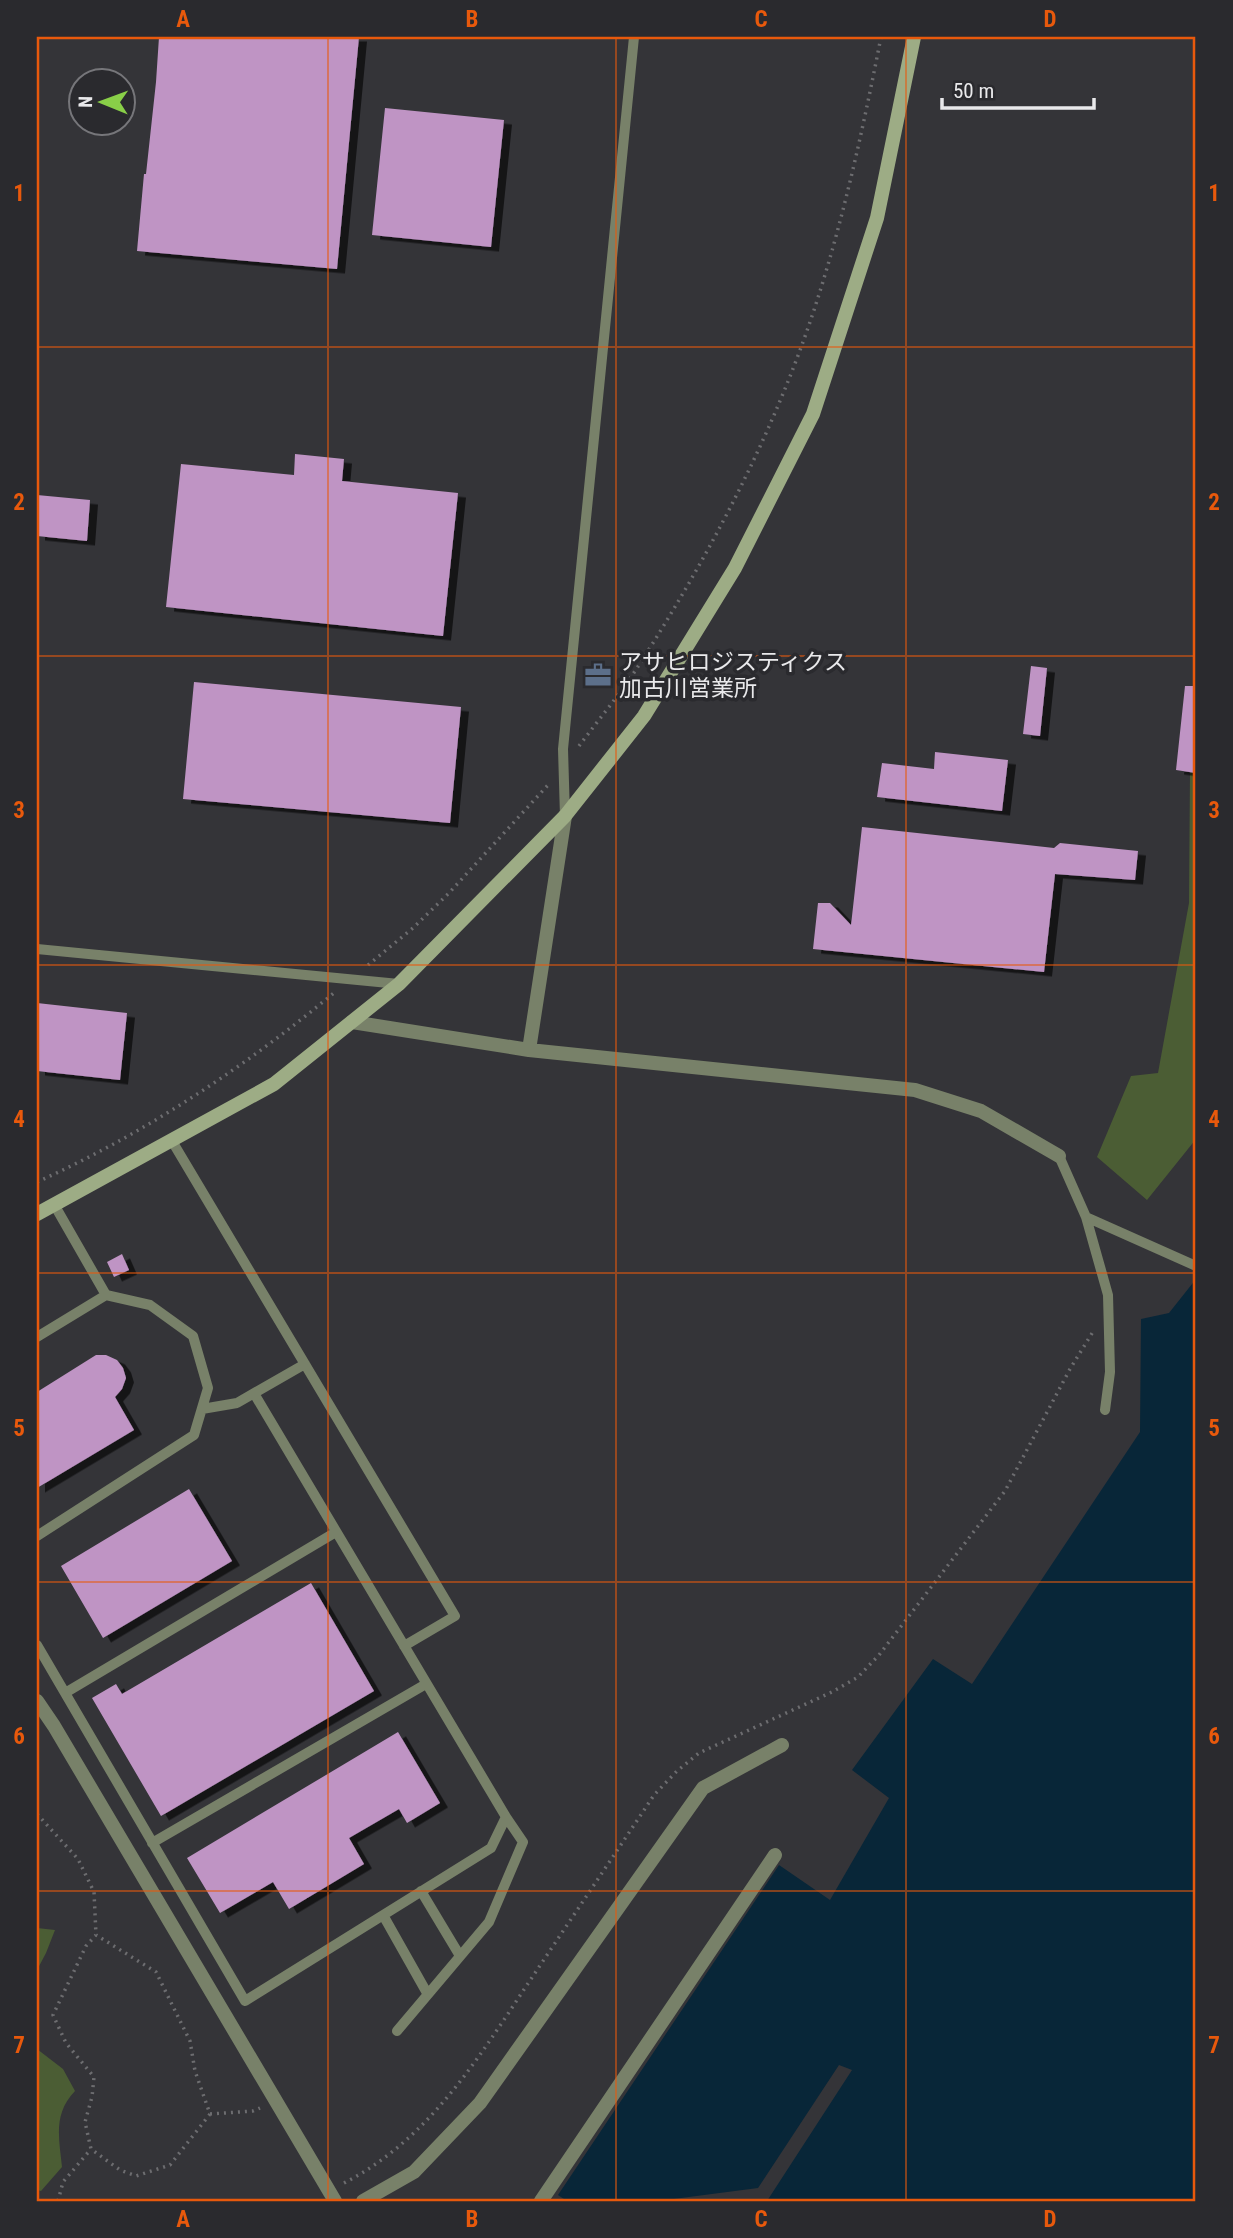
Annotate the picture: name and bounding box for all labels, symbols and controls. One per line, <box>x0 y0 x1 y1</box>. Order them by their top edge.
text: A <box>176 6 190 33</box>
text: B <box>466 6 478 33</box>
text: C <box>754 6 768 33</box>
text: D <box>1044 6 1057 33</box>
north arrow <box>66 66 136 136</box>
scale bar <box>942 66 1095 110</box>
text: 50 m <box>953 79 994 103</box>
text: N <box>74 96 97 108</box>
text: 1 <box>13 180 25 207</box>
text: 1 <box>1208 180 1220 207</box>
text: 2 <box>13 489 25 516</box>
text: 2 <box>1208 489 1220 516</box>
place label: アサヒロジスティクス 加古川営業所 <box>619 649 847 702</box>
office icon: アサヒロジスティクス 加古川営業所 <box>583 660 613 690</box>
text: 3 <box>13 797 25 824</box>
text: 3 <box>1208 797 1220 824</box>
text: 4 <box>13 1106 25 1133</box>
text: 4 <box>1208 1106 1220 1133</box>
text: 5 <box>13 1415 25 1442</box>
text: 5 <box>1208 1415 1220 1442</box>
text: 6 <box>13 1723 25 1750</box>
text: 6 <box>1208 1723 1220 1750</box>
text: 7 <box>13 2032 25 2059</box>
text: 7 <box>1208 2032 1220 2059</box>
text: A <box>176 2206 190 2233</box>
text: B <box>466 2206 478 2233</box>
text: C <box>754 2206 768 2233</box>
text: D <box>1044 2206 1057 2233</box>

